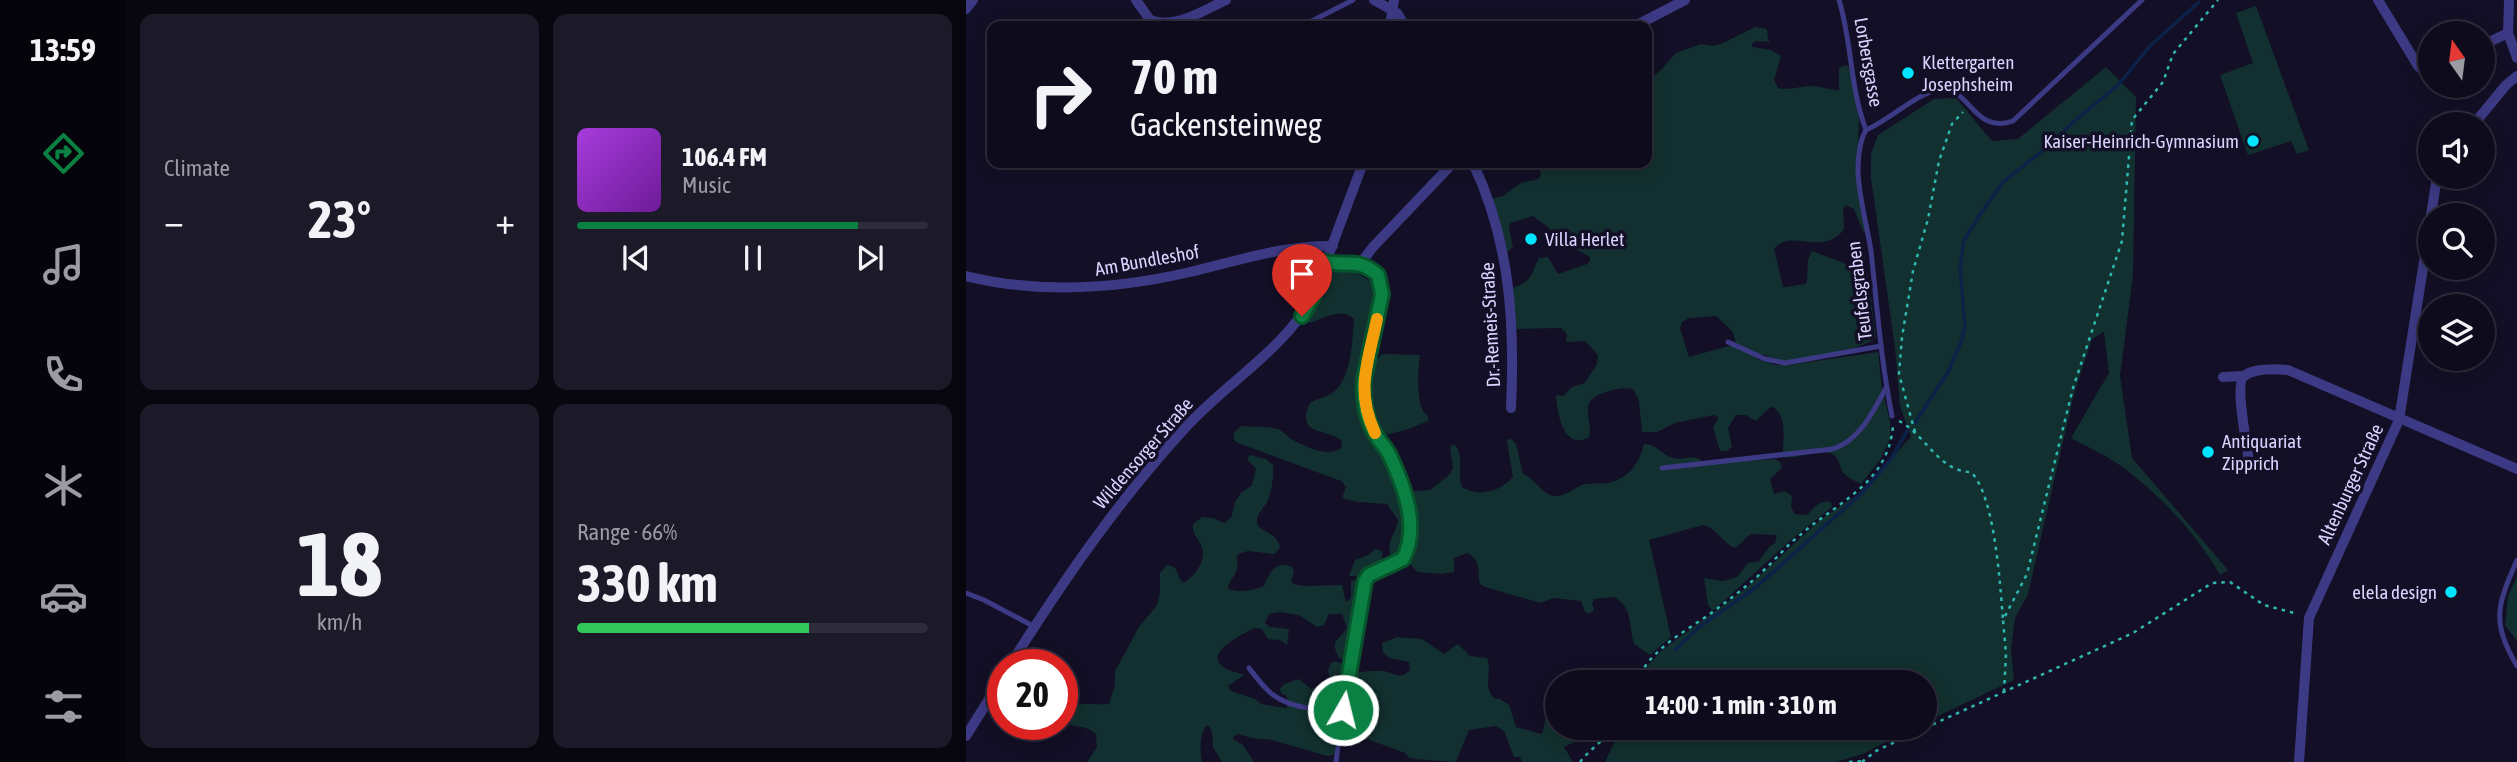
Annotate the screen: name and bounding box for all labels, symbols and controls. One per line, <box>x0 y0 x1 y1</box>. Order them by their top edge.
street label: Lorbersgasse <box>1850 16 1888 108</box>
north arrow <box>2418 21 2496 98</box>
map controls <box>2418 21 2495 371</box>
text: 13:59 <box>30 31 96 68</box>
text: 70 m <box>1130 48 1218 104</box>
icon: right <box>1015 49 1106 140</box>
place label: Klettergarten Josephsheim <box>1922 51 2014 95</box>
marker: Klettergarten Josephsheim <box>1900 65 1916 81</box>
text: Gackensteinweg <box>1130 106 1322 143</box>
button: sound <box>2418 112 2495 189</box>
icon: directions <box>39 129 88 178</box>
place label: Kaiser-Heinrich-Gymnasium <box>2043 130 2239 152</box>
marker: Kaiser-Heinrich-Gymnasium <box>2245 133 2261 149</box>
text: 106.4 FM <box>682 142 767 172</box>
text: Climate <box>164 155 230 181</box>
text: Music <box>682 172 730 198</box>
text: 23° <box>308 189 371 249</box>
text: − <box>164 199 184 242</box>
text: + <box>495 199 515 242</box>
button: search <box>2418 203 2495 280</box>
place label: Villa Herlet <box>1545 228 1624 250</box>
marker: Villa Herlet <box>1523 231 1539 247</box>
icon: previous <box>617 239 655 277</box>
icon: pause <box>734 239 772 277</box>
icon: next <box>851 239 889 277</box>
icon: music <box>39 240 88 289</box>
street label: Am Bundleshof <box>1093 240 1201 280</box>
street label: Teufelsgraben <box>1842 240 1876 342</box>
pin <box>1272 244 1332 316</box>
icon: arrive <box>1283 255 1321 293</box>
street label: Dr.-Remeis-Straße <box>1476 262 1504 388</box>
button: layers <box>2418 294 2495 371</box>
icon: phone <box>39 350 88 399</box>
street label: Wildensorger Straße <box>1089 393 1197 513</box>
street label: Altenburger Straße <box>2312 420 2388 548</box>
place label: Antiquariat Zipprich <box>2222 430 2302 474</box>
marker: Antiquariat Zipprich <box>2200 444 2216 460</box>
icon: climate <box>39 461 88 510</box>
text: 18 <box>297 511 382 615</box>
text: Range · 66% <box>577 519 677 545</box>
text: 330 km <box>577 553 718 613</box>
icon: car <box>39 572 88 621</box>
place label: elela design <box>2352 581 2437 603</box>
marker: elela design <box>2443 584 2459 600</box>
text: km/h <box>317 609 362 635</box>
speed limit sign: 20 <box>987 649 1078 740</box>
position arrow <box>1306 673 1380 747</box>
icon: filters <box>39 682 88 731</box>
text: 14:00 · 1 min · 310 m <box>1645 690 1837 720</box>

